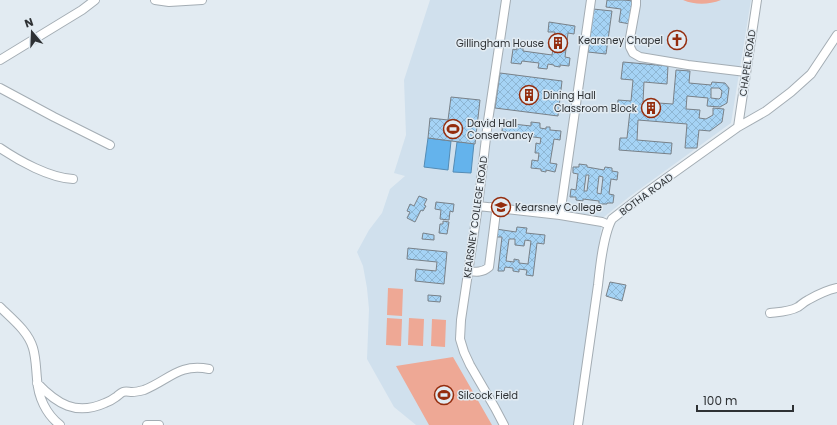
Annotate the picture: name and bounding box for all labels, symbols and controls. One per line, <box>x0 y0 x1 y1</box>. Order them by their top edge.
north arrow <box>12 12 52 52</box>
text: N <box>22 14 35 31</box>
church icon: Kearsney Chapel <box>666 29 688 51</box>
street label: CHAPEL ROAD <box>735 29 760 97</box>
building icon: Gillingham House <box>547 32 569 54</box>
place label: Kearsney Chapel <box>578 33 663 48</box>
place label: Gillingham House <box>456 36 544 51</box>
building icon: Dining Hall <box>518 84 540 106</box>
place label: Dining Hall <box>543 88 596 103</box>
building icon: Classroom Block <box>640 97 662 119</box>
place label: Classroom Block <box>554 101 638 116</box>
place label: David Hall Conservancy <box>467 116 534 143</box>
sports icon: David Hall Conservancy <box>442 118 464 140</box>
street label: KEARSNEY COLLEGE ROAD <box>459 155 491 279</box>
street label: BOTHA ROAD <box>616 170 676 219</box>
school or university icon: Kearsney College <box>490 196 512 218</box>
place label: Kearsney College <box>515 200 602 215</box>
sports icon: Silcock Field <box>433 384 455 406</box>
scale bar <box>697 387 793 413</box>
place label: Silcock Field <box>458 388 518 403</box>
text: 100 m <box>703 392 737 409</box>

